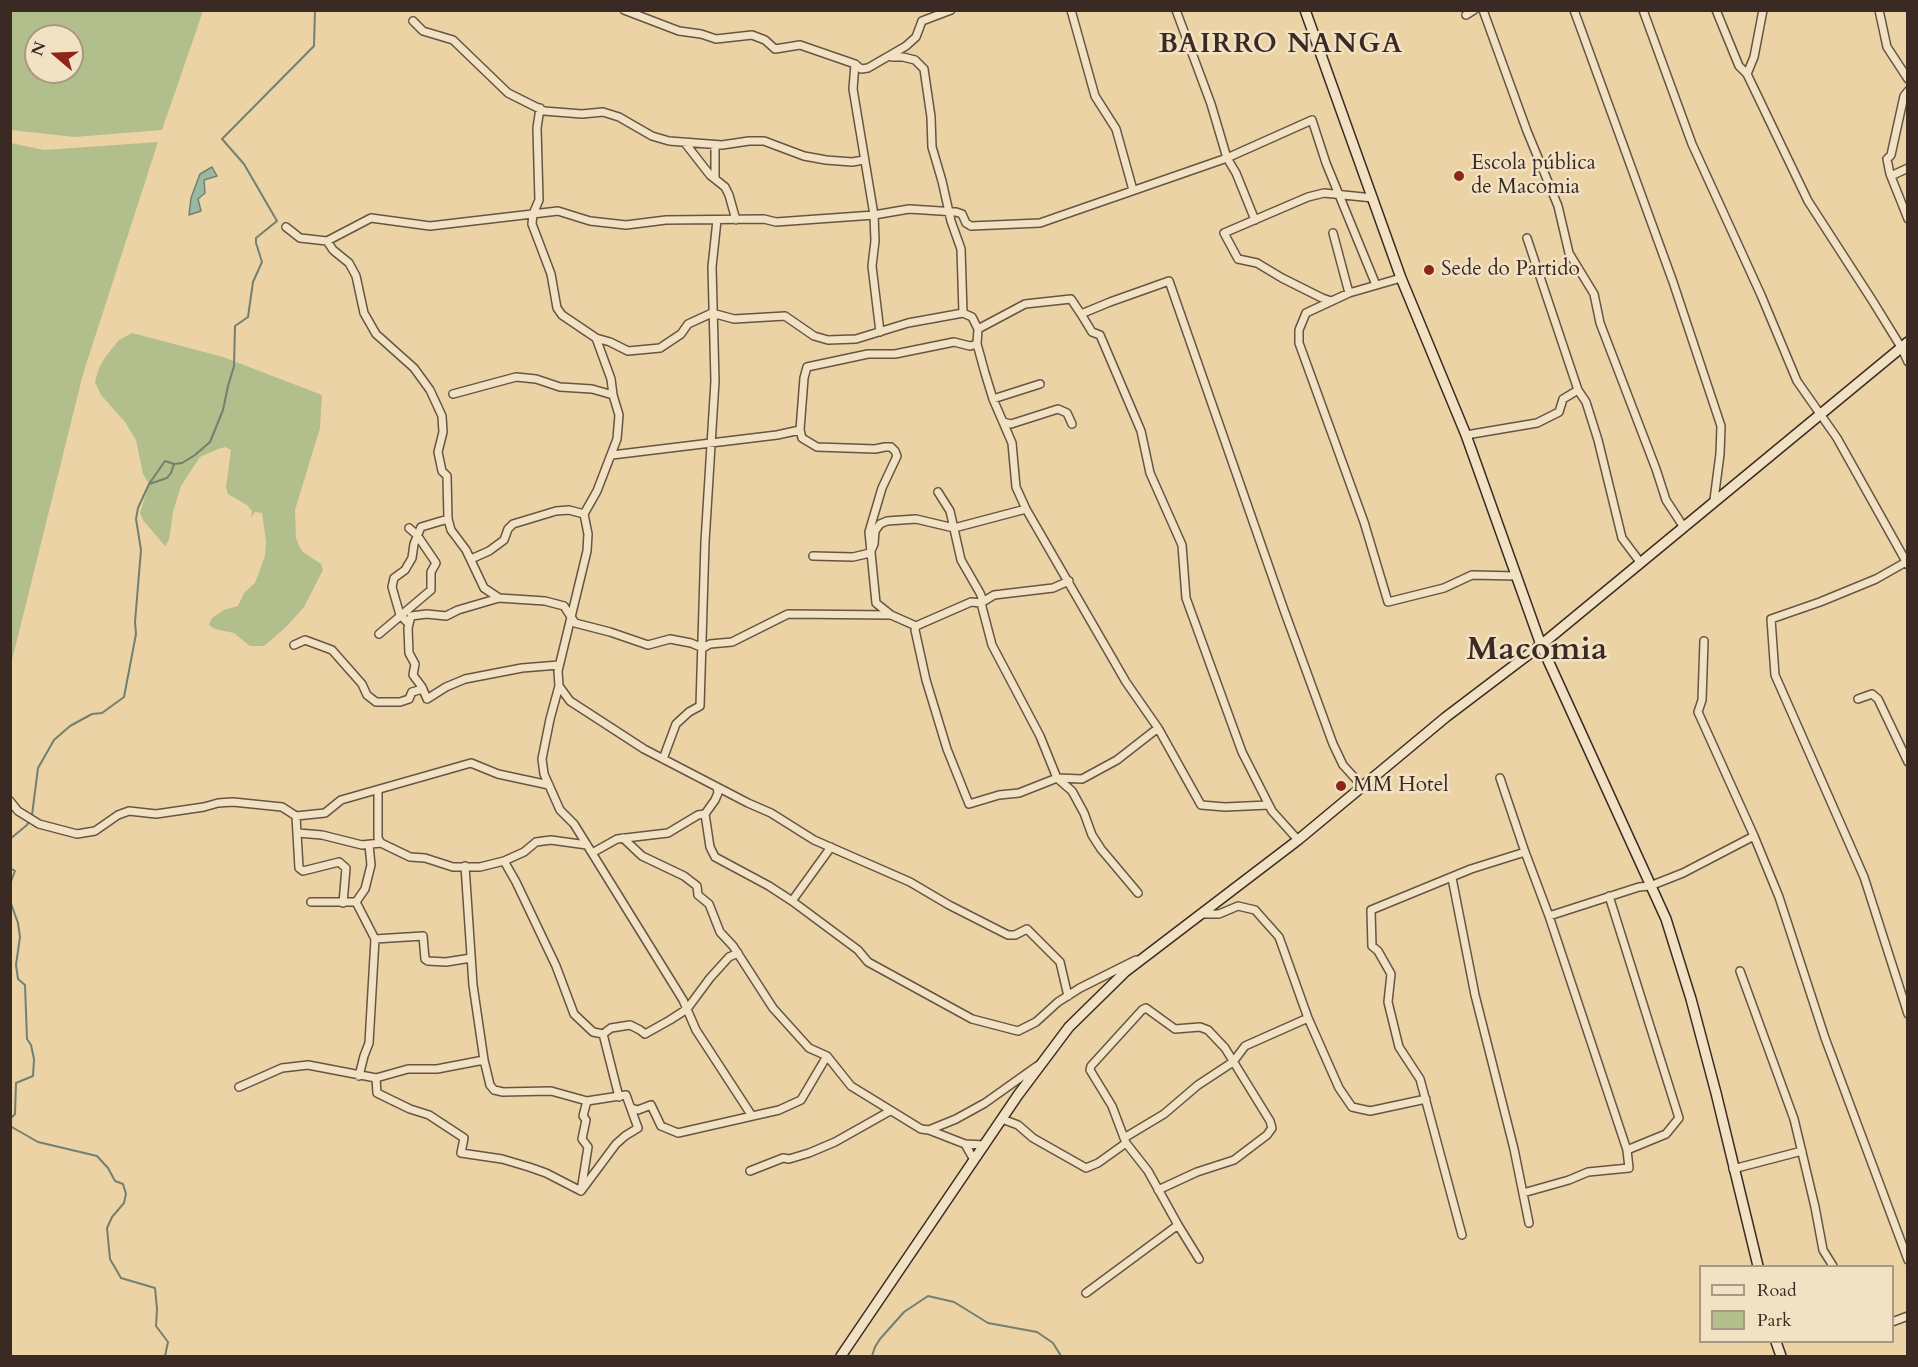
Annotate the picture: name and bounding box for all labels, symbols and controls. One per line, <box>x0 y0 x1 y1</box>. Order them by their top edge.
north arrow <box>24 24 84 84</box>
district label: BAIRRO NANGA <box>1158 30 1404 62</box>
text: N <box>26 39 52 59</box>
place label: Escola pública de Macomia <box>1471 151 1596 201</box>
marker: Escola pública de Macomia <box>1452 169 1466 183</box>
place label: Sede do Partido <box>1441 257 1580 283</box>
marker: Sede do Partido <box>1422 263 1436 277</box>
district label: Macomia <box>1467 631 1607 671</box>
place label: MM Hotel <box>1353 773 1449 799</box>
marker: MM Hotel <box>1334 779 1348 793</box>
legend <box>1699 1265 1894 1343</box>
text: Road <box>1757 1278 1797 1303</box>
text: Park <box>1757 1308 1792 1333</box>

